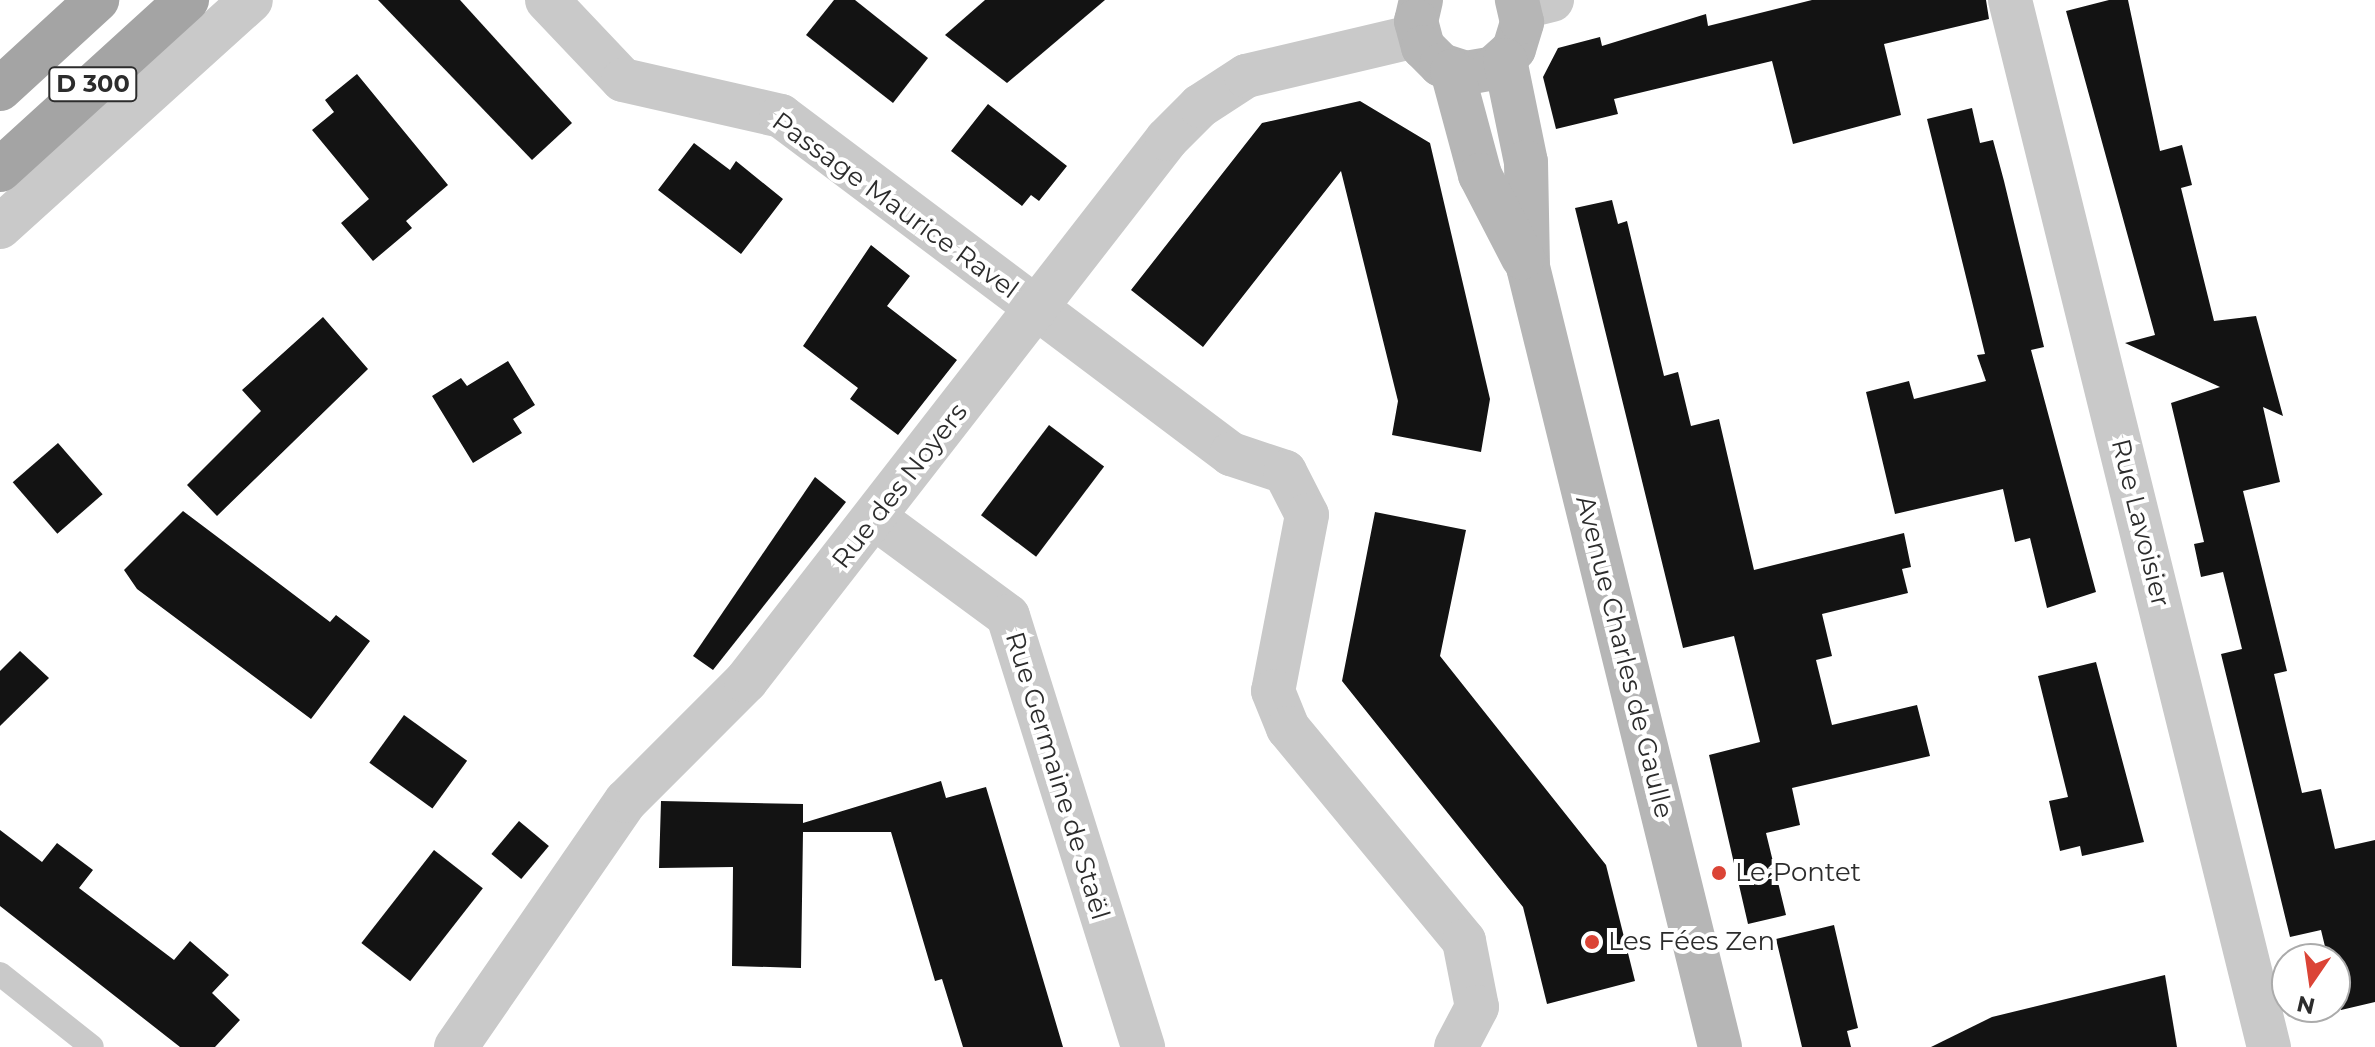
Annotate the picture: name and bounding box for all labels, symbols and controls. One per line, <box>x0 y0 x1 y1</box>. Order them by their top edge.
road number: D 300 <box>47 64 139 104</box>
street label: Passage Maurice Ravel <box>766 106 1024 306</box>
street label: Rue des Noyers <box>826 397 974 575</box>
street label: Rue Lavoisier <box>2104 436 2176 610</box>
street label: Avenue Charles de Gaulle <box>1569 492 1679 822</box>
street label: Rue Germaine de Staël <box>998 628 1116 924</box>
place label: Le Pontet <box>1735 857 1861 889</box>
marker: Le Pontet <box>1710 864 1728 882</box>
place label: Les Fées Zen <box>1608 926 1775 958</box>
marker: Les Fées Zen <box>1583 933 1601 951</box>
north arrow <box>2271 943 2351 1023</box>
text: N <box>2294 990 2318 1020</box>

